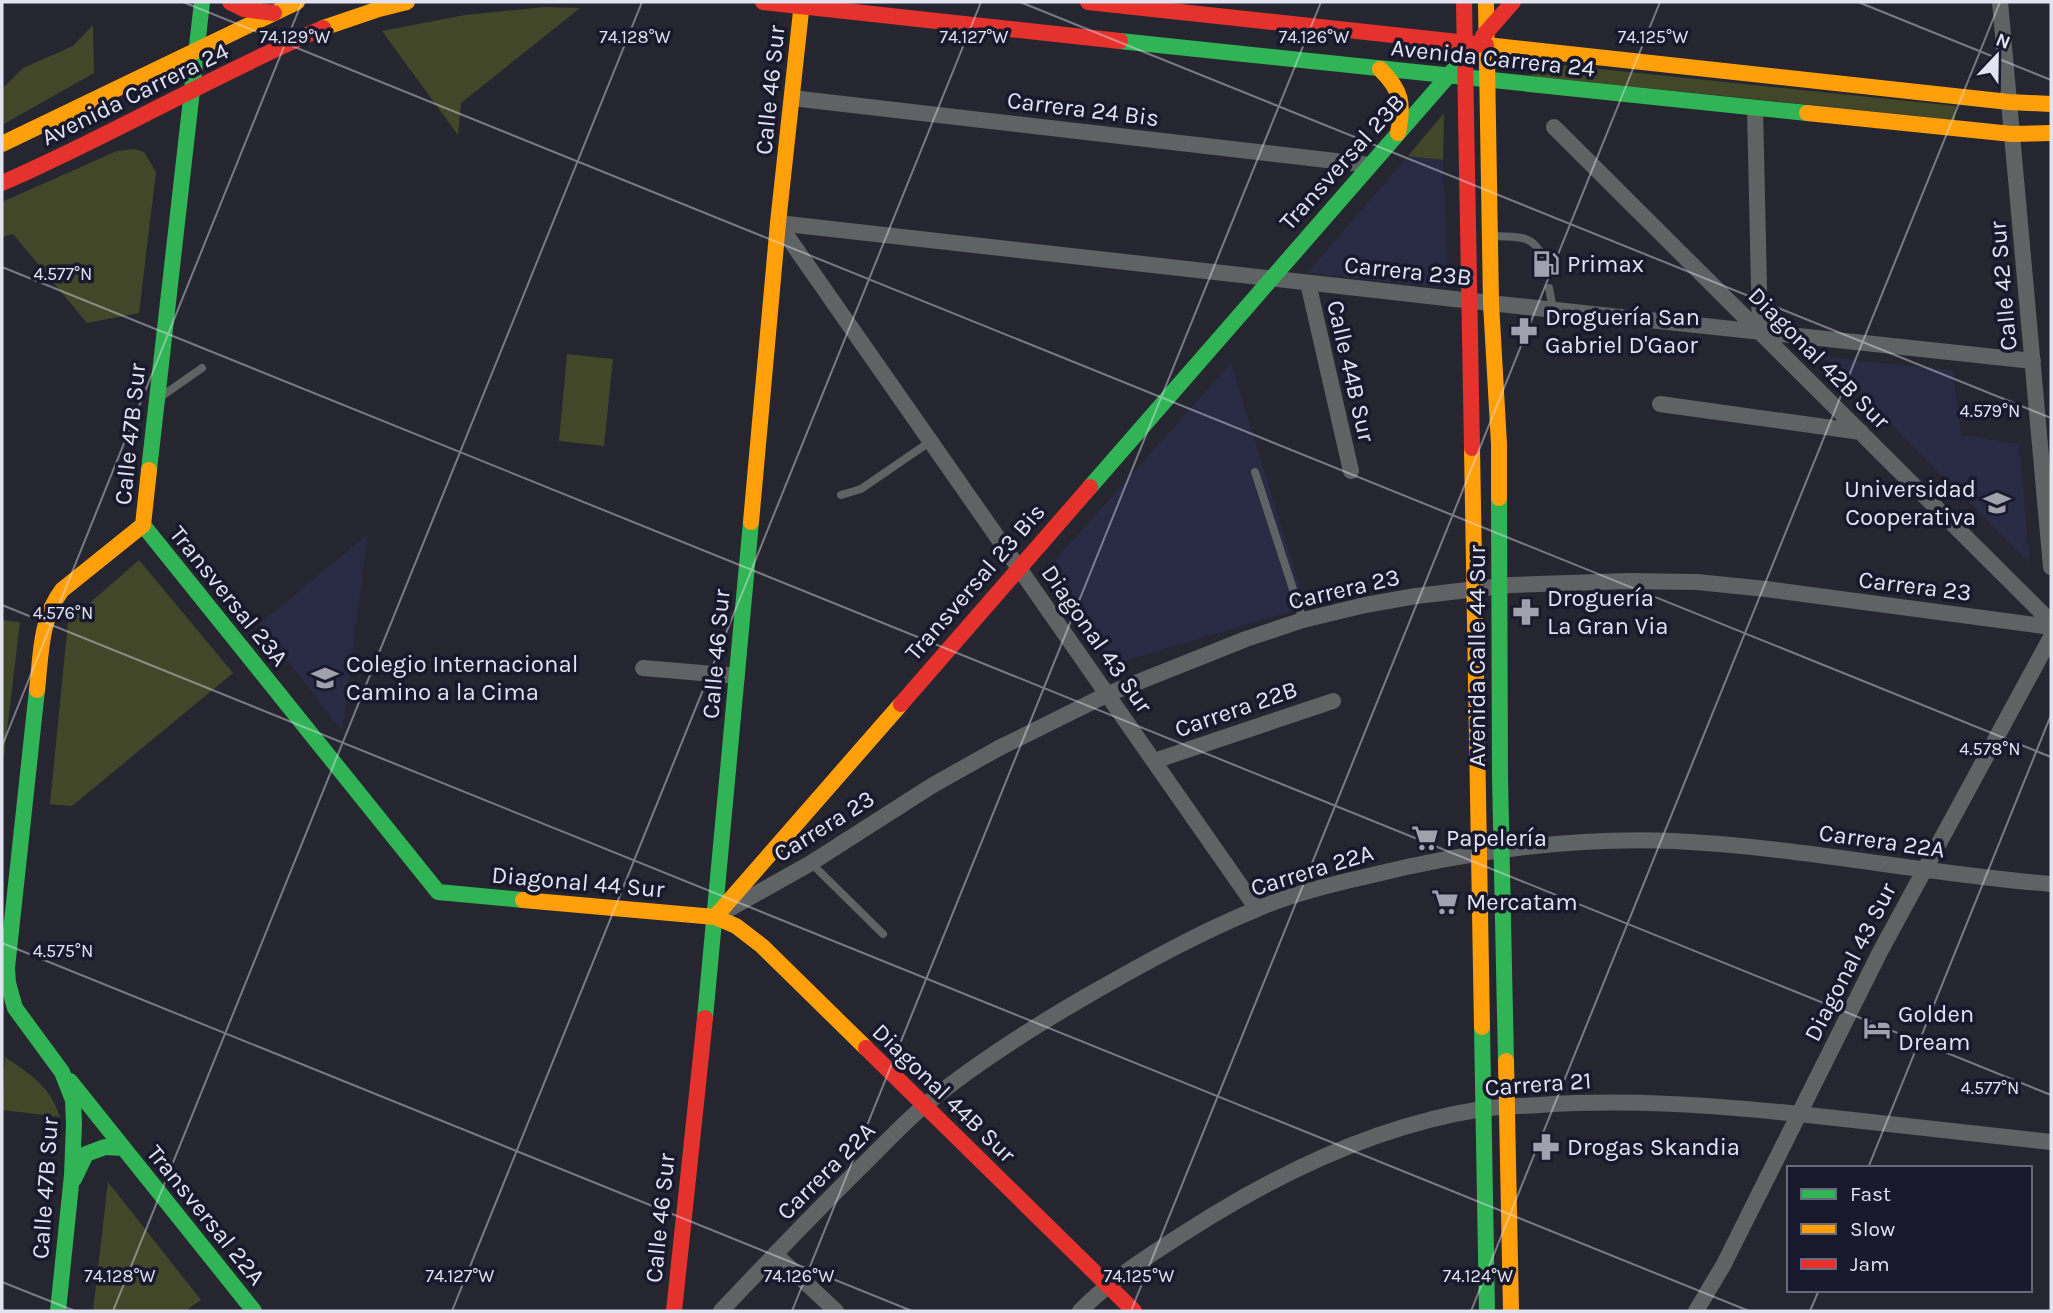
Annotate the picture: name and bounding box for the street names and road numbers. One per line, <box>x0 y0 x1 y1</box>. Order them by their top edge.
street label: Calle 46 Sur <box>749 24 791 156</box>
street label: Avenida Carrera 24 <box>1390 33 1596 83</box>
street label: Avenida Carrera 24 <box>37 37 233 151</box>
street label: Carrera 24 Bis <box>1005 86 1161 132</box>
street label: Transversal 23B <box>1274 88 1410 236</box>
street label: Calle 42 Sur <box>1983 220 2023 352</box>
street label: Carrera 23B <box>1343 250 1473 292</box>
street label: Diagonal 42B Sur <box>1742 281 1896 435</box>
street label: Calle 44B Sur <box>1321 297 1381 445</box>
street label: Calle 47B Sur <box>109 361 151 506</box>
street label: Transversal 23 Bis <box>899 498 1051 666</box>
street label: Transversal 23A <box>164 520 294 672</box>
street label: Avenida Calle 44 Sur <box>1463 545 1491 767</box>
street label: Diagonal 43 Sur <box>1036 560 1159 719</box>
street label: Carrera 23 <box>1286 563 1402 615</box>
street label: Carrera 23 <box>1857 565 1973 607</box>
street label: Calle 46 Sur <box>696 588 736 720</box>
street label: Carrera 22B <box>1171 675 1301 743</box>
street label: Carrera 23 <box>769 784 879 868</box>
street label: Carrera 22A <box>1817 818 1947 864</box>
street label: Carrera 22A <box>1247 838 1377 902</box>
street label: Diagonal 44 Sur <box>491 861 666 904</box>
street label: Diagonal 43 Sur <box>1798 878 1902 1046</box>
street label: Diagonal 44B Sur <box>867 1018 1022 1169</box>
street label: Carrera 21 <box>1484 1066 1592 1102</box>
street label: Calle 47B Sur <box>26 1116 64 1260</box>
street label: Carrera 22A <box>771 1116 881 1226</box>
street label: Transversal 22A <box>141 1139 271 1291</box>
street label: Calle 46 Sur <box>639 1152 681 1284</box>

